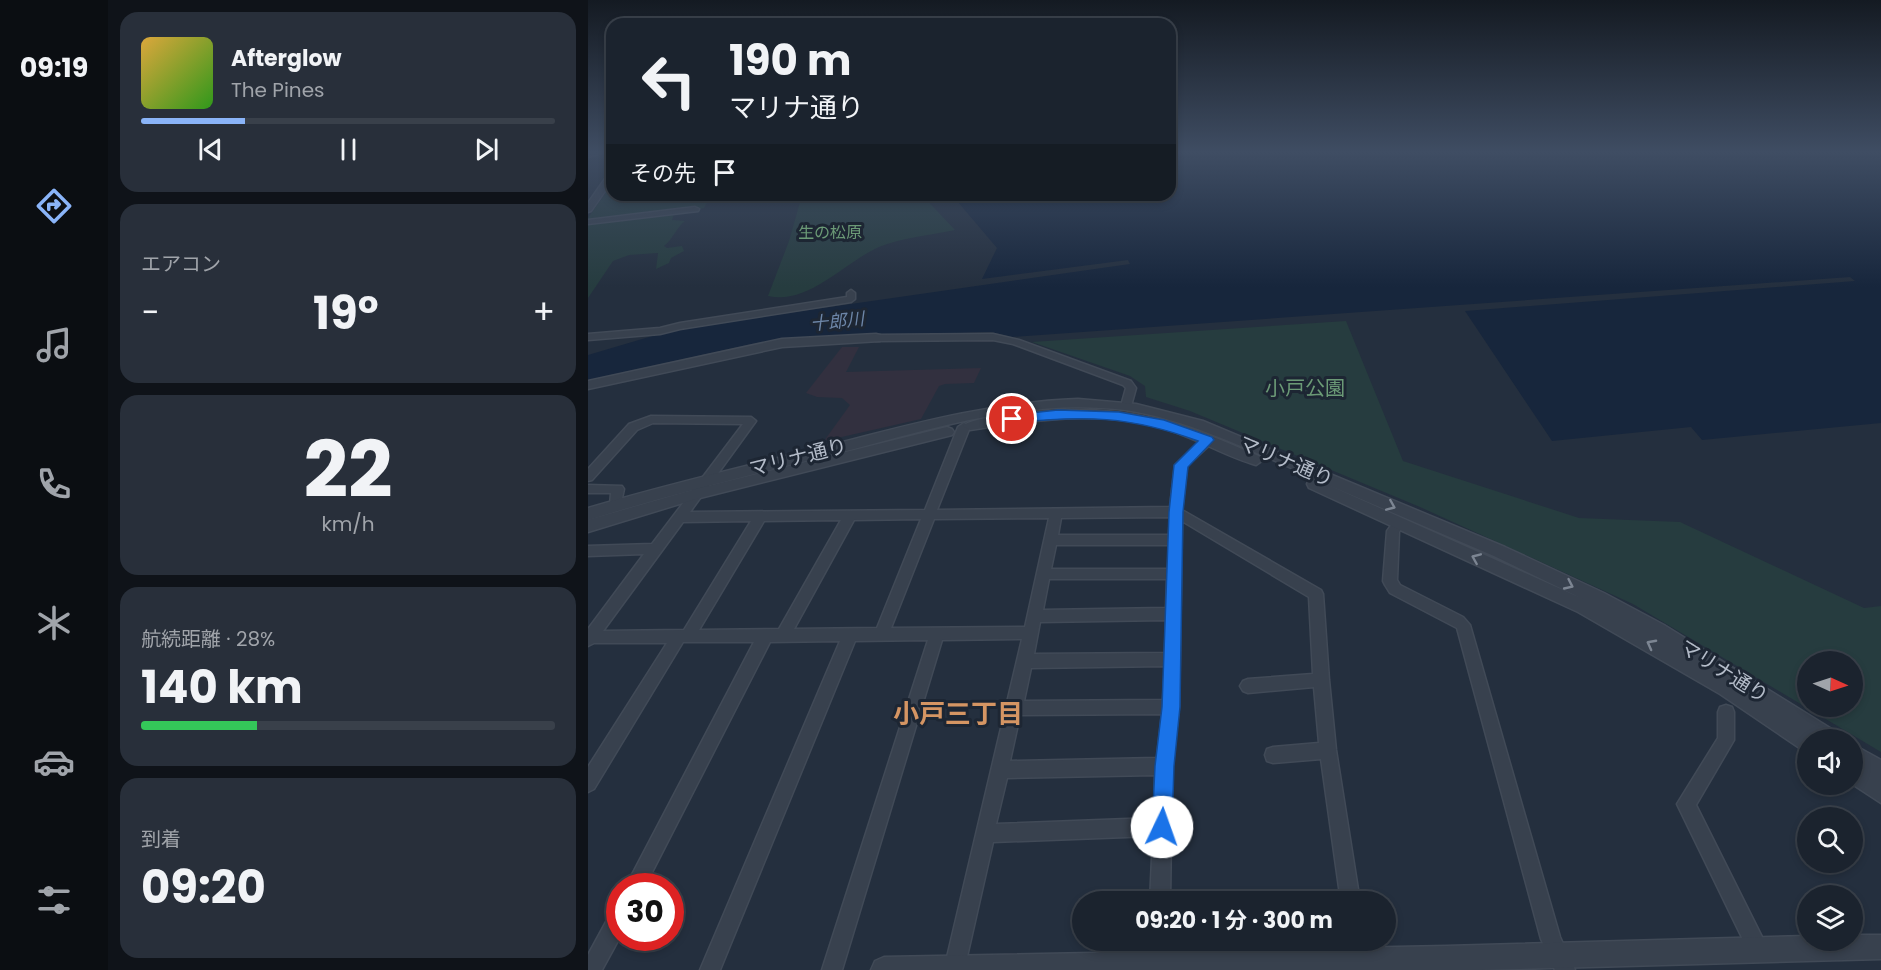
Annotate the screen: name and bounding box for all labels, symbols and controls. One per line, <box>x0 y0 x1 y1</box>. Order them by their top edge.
text: 190 m <box>729 31 851 90</box>
icon: left <box>630 42 708 120</box>
text: Afterglow <box>231 43 342 74</box>
text: 09:19 <box>20 49 88 86</box>
text: The Pines <box>231 76 325 104</box>
text: マリナ通り <box>729 89 864 126</box>
icon: previous <box>194 133 227 166</box>
icon: pause <box>332 133 365 166</box>
icon: next <box>470 133 503 166</box>
icon: arrive <box>708 156 741 189</box>
text: その先 <box>630 158 696 189</box>
icon: directions <box>33 185 75 227</box>
park label: 生の松原 <box>798 221 862 244</box>
text: エアコン <box>141 250 221 278</box>
text: 19° <box>313 282 379 345</box>
text: − <box>141 289 159 336</box>
text: + <box>532 289 555 336</box>
water label: 十郎川 <box>809 306 867 336</box>
icon: music <box>33 324 75 366</box>
park label: 小戸公園 <box>1265 374 1345 402</box>
pin <box>986 393 1037 444</box>
icon: arrive <box>995 402 1028 435</box>
text: 22 <box>303 415 393 524</box>
street label: マリナ通り <box>1235 429 1337 493</box>
street label: マリナ通り <box>746 431 850 483</box>
icon: phone <box>33 463 75 505</box>
one-way arrow <box>1384 499 1395 511</box>
text: km/h <box>321 510 375 538</box>
one-way arrow <box>1472 553 1483 565</box>
one-way arrow <box>1562 578 1573 590</box>
icon: climate <box>33 602 75 644</box>
text: 航続距離 · 28% <box>141 625 275 653</box>
street label: マリナ通り <box>1674 633 1774 709</box>
one-way arrow <box>1647 640 1658 651</box>
north arrow <box>1797 651 1863 717</box>
map controls <box>1797 651 1863 951</box>
text: 140 km <box>141 656 303 719</box>
district label: 小戸三丁目 <box>893 696 1023 732</box>
button: sound <box>1797 729 1863 795</box>
icon: car <box>33 741 75 783</box>
position arrow <box>1130 795 1194 859</box>
button: search <box>1797 807 1863 873</box>
text: 到着 <box>141 825 181 853</box>
text: 09:20 <box>141 856 266 919</box>
speed limit sign: 30 <box>606 873 684 951</box>
icon: filters <box>33 879 75 921</box>
button: layers <box>1797 885 1863 951</box>
text: 09:20 · 1 分 · 300 m <box>1135 905 1333 936</box>

